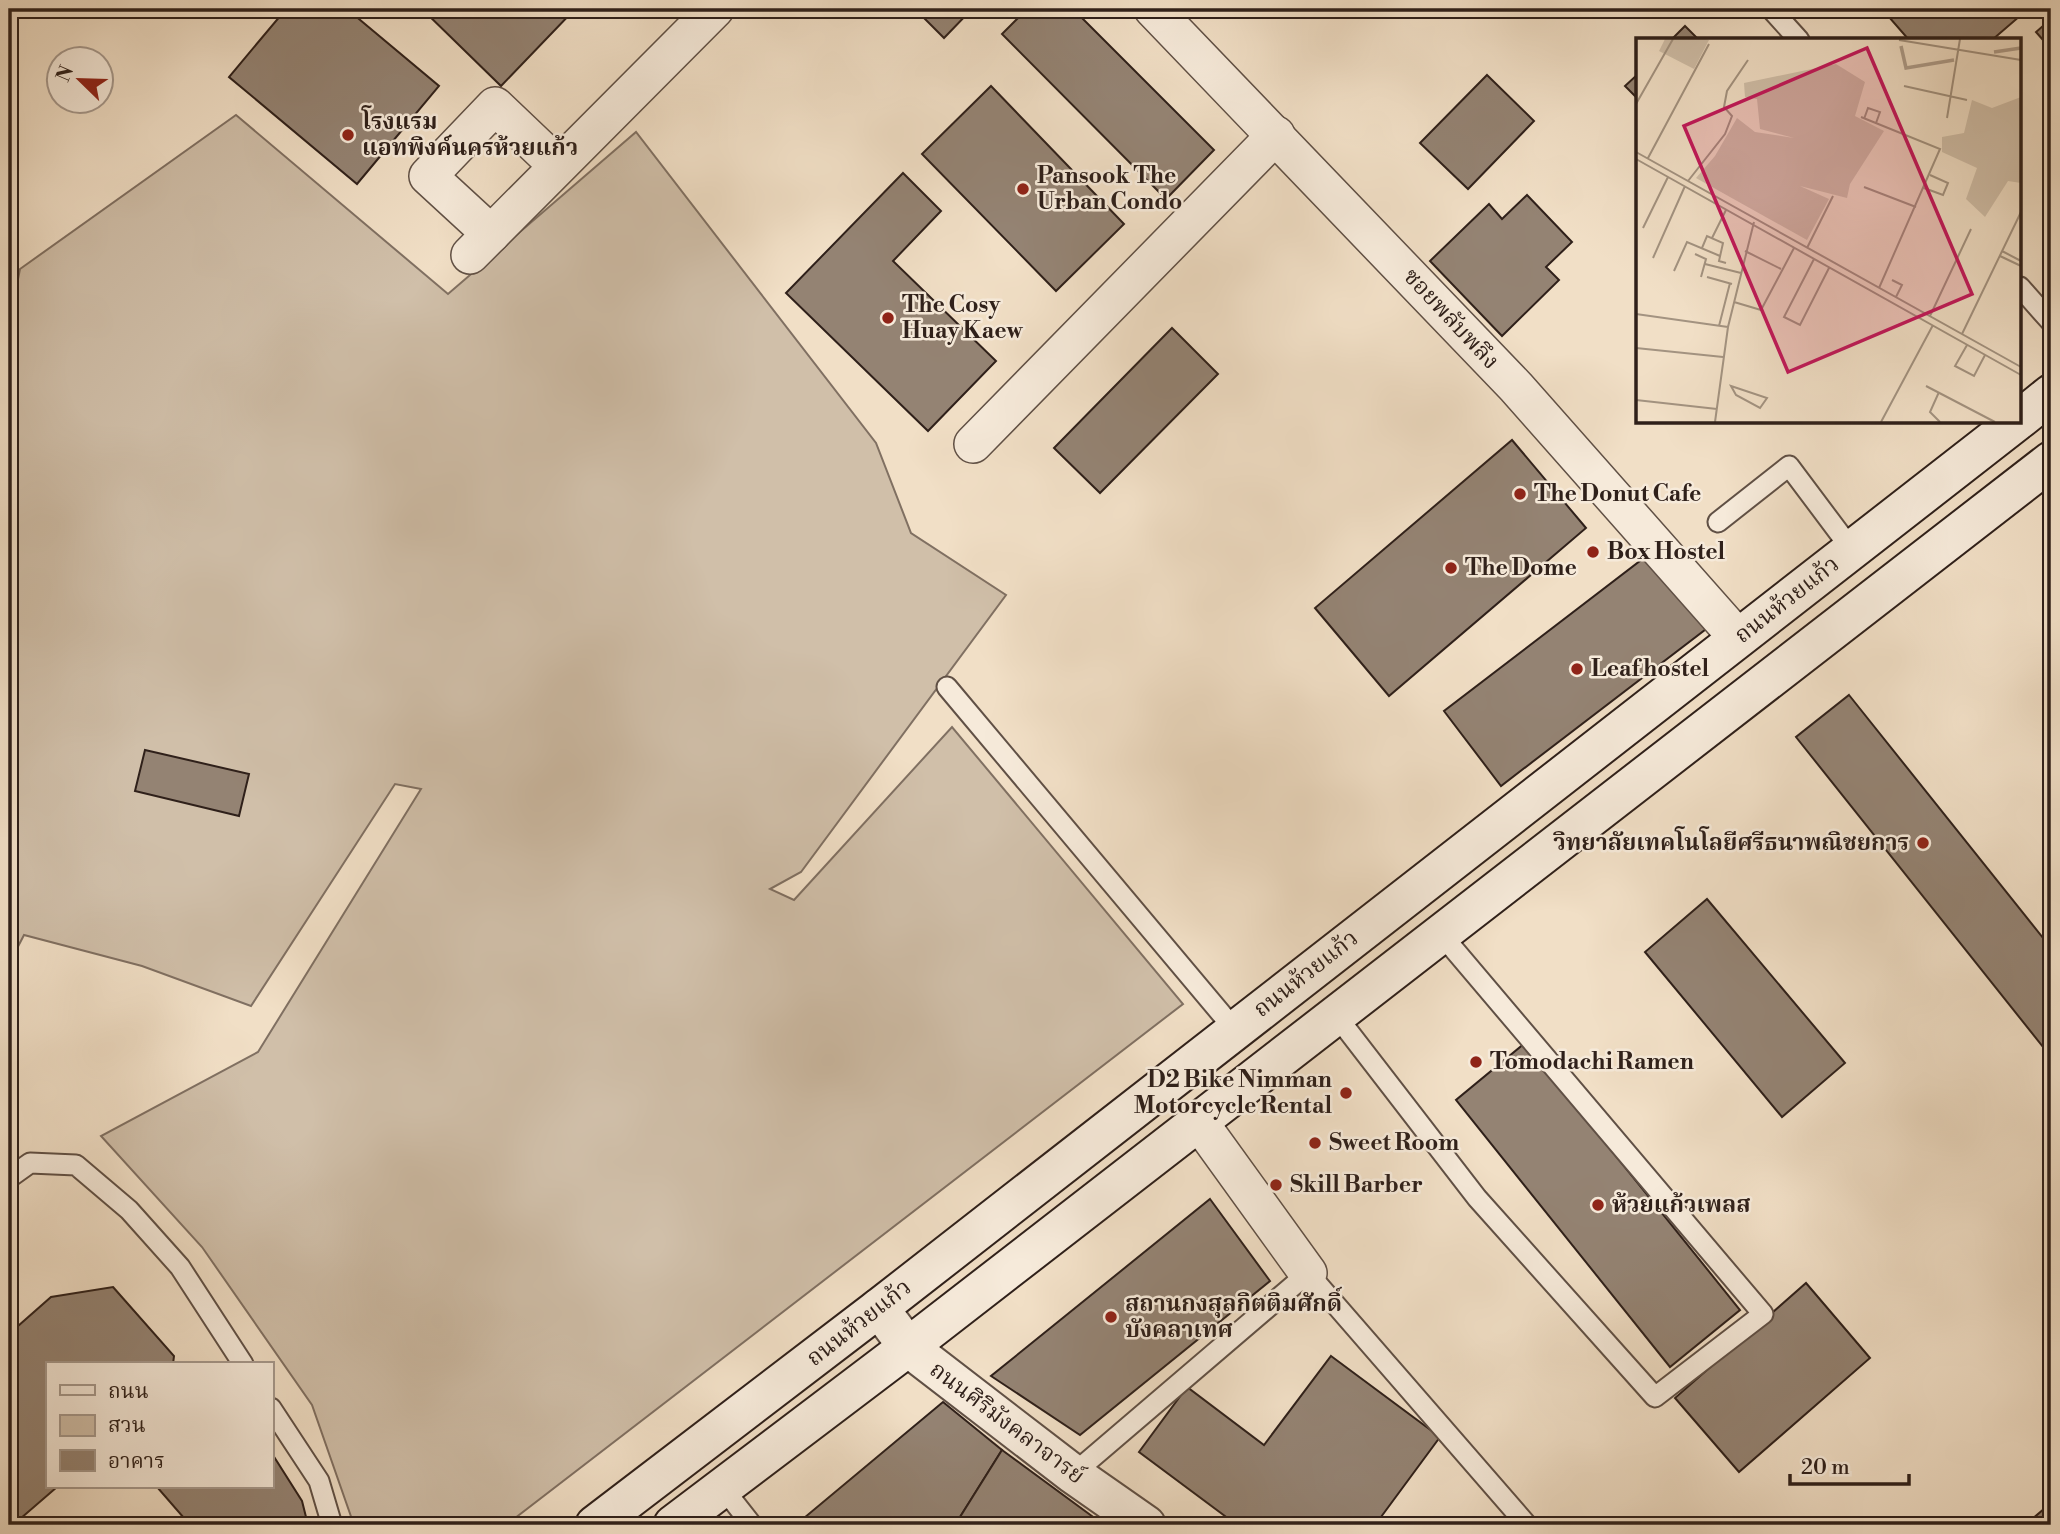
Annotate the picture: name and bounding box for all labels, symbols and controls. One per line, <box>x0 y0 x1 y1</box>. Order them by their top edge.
inset map <box>1636 38 2022 424</box>
north arrow <box>46 46 116 116</box>
text: N <box>51 62 79 85</box>
place label: โรงแรม แอทพิงค์นครห้วยแก้ว <box>361 105 578 162</box>
marker: โรงแรม แอทพิงค์นครห้วยแก้ว <box>340 127 356 143</box>
place label: Pansook The Urban Condo <box>1037 162 1182 216</box>
marker: Pansook The Urban Condo <box>1015 181 1031 197</box>
street label: ซอยพลับพลึง <box>1397 263 1505 375</box>
place label: The Cosy Huay Kaew <box>902 291 1024 345</box>
marker: The Cosy Huay Kaew <box>880 310 896 326</box>
place label: The Donut Cafe <box>1534 480 1701 508</box>
marker: The Donut Cafe <box>1512 486 1528 502</box>
place label: Box Hostel <box>1607 538 1726 566</box>
marker: Box Hostel <box>1585 544 1601 560</box>
street label: ถนนห้วยแก้ว <box>1729 550 1845 650</box>
place label: The Dome <box>1465 554 1577 582</box>
marker: The Dome <box>1443 560 1459 576</box>
place label: Leaf hostel <box>1591 655 1710 683</box>
marker: Leaf hostel <box>1569 661 1585 677</box>
place label: วิทยาลัยเทคโนโลยีศรีธนาพณิชยการ <box>1553 826 1909 857</box>
marker: วิทยาลัยเทคโนโลยีศรีธนาพณิชยการ <box>1915 835 1931 851</box>
street label: ถนนห้วยแก้ว <box>1248 924 1364 1024</box>
place label: Tomodachi Ramen <box>1490 1048 1694 1076</box>
marker: Tomodachi Ramen <box>1468 1054 1484 1070</box>
place label: D2 Bike Nimman Motorcycle Rental <box>1134 1066 1332 1120</box>
marker: D2 Bike Nimman Motorcycle Rental <box>1338 1085 1354 1101</box>
place label: Sweet Room <box>1329 1129 1459 1157</box>
marker: Sweet Room <box>1307 1135 1323 1151</box>
place label: Skill Barber <box>1290 1171 1423 1199</box>
marker: Skill Barber <box>1268 1177 1284 1193</box>
place label: ห้วยแก้วเพลส <box>1612 1191 1751 1219</box>
marker: ห้วยแก้วเพลส <box>1590 1197 1606 1213</box>
street label: ถนนห้วยแก้ว <box>801 1273 917 1373</box>
place label: สถานกงสุลกิตติมศักดิ์ บังคลาเทศ <box>1125 1286 1343 1344</box>
marker: สถานกงสุลกิตติมศักดิ์ บังคลาเทศ <box>1103 1309 1119 1325</box>
street label: ถนนศิริมังคลาจารย์ <box>924 1356 1090 1490</box>
legend <box>46 1362 273 1488</box>
text: ถนน <box>108 1379 149 1405</box>
text: สวน <box>108 1413 146 1439</box>
scale bar <box>1790 1443 1910 1487</box>
text: อาคาร <box>108 1449 165 1475</box>
text: 20 m <box>1801 1455 1850 1481</box>

